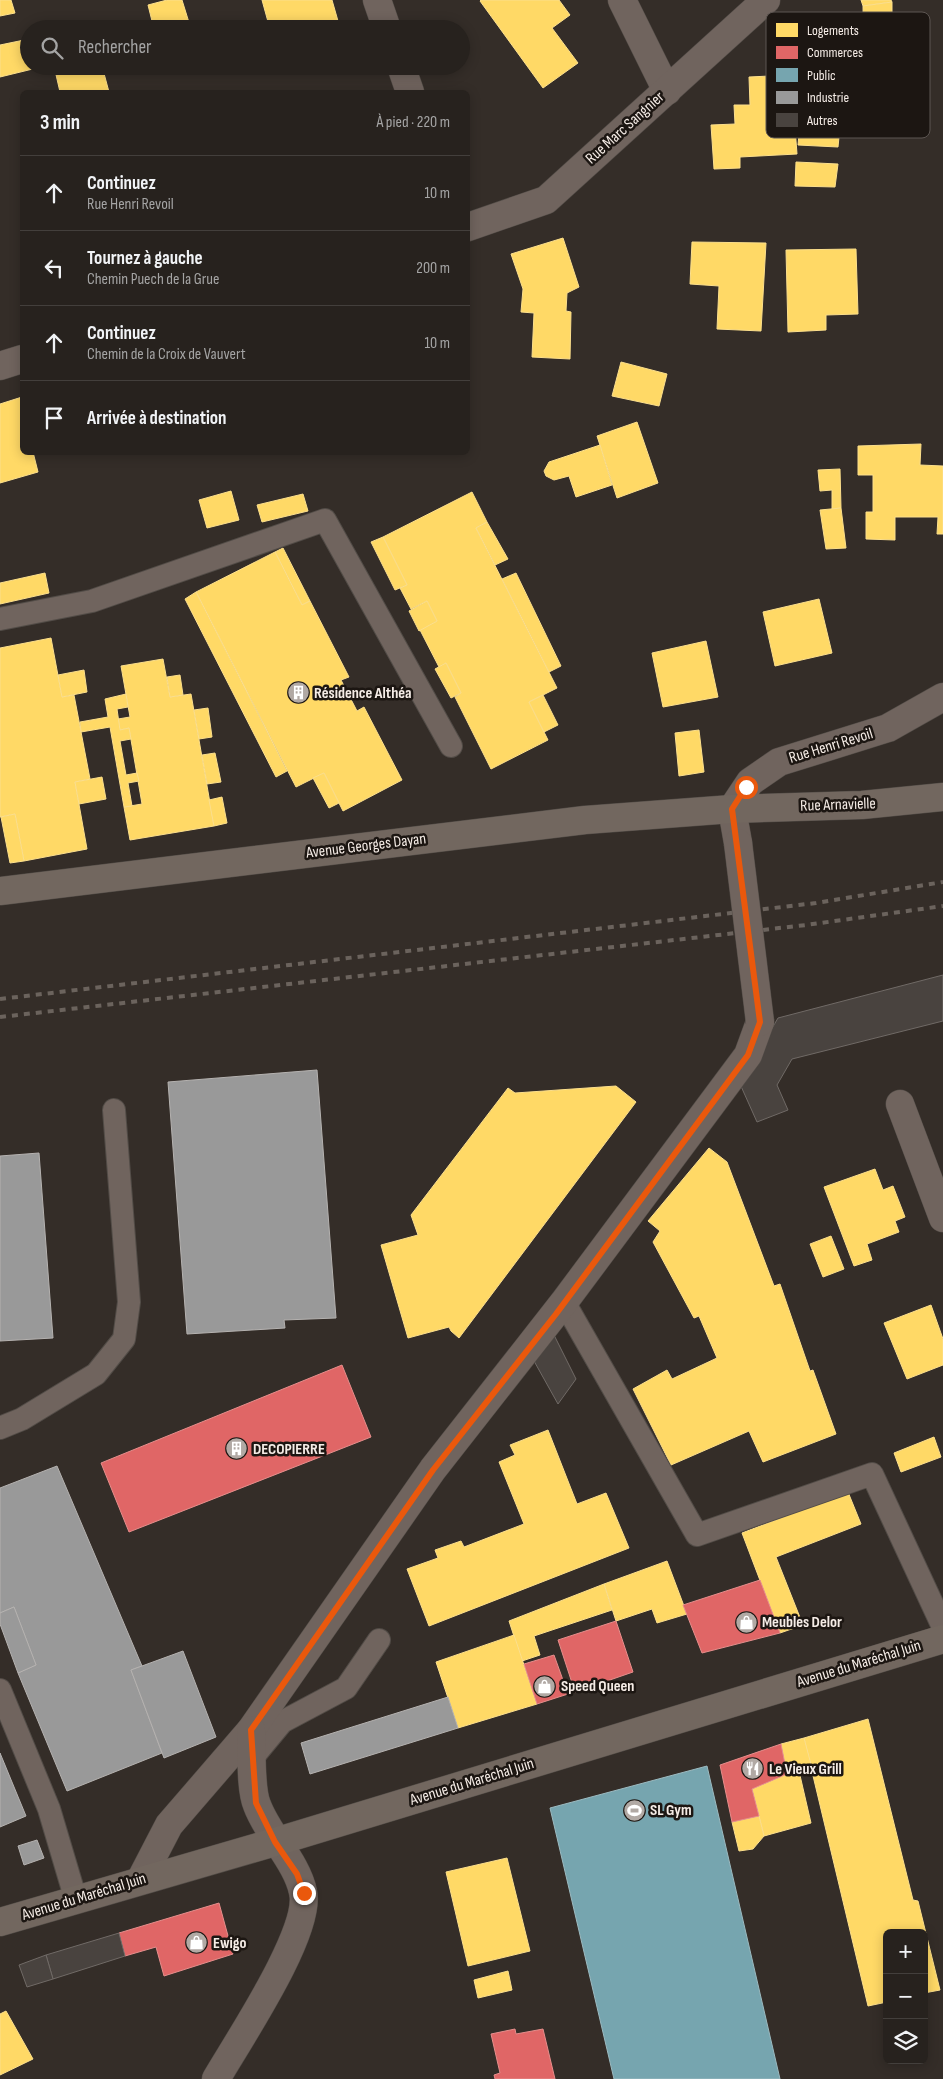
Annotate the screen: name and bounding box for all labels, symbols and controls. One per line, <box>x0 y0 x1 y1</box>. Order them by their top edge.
legend <box>766 12 930 138</box>
search box <box>20 20 470 75</box>
text: Logements <box>807 22 859 39</box>
icon: search <box>38 34 66 62</box>
text: Rechercher <box>78 36 152 59</box>
text: Commerces <box>807 44 863 61</box>
text: Public <box>807 67 836 84</box>
street label: Rue Marc Sangnier <box>582 88 668 168</box>
text: Industrie <box>807 89 849 106</box>
text: 3 min <box>40 110 80 135</box>
text: Autres <box>806 112 838 129</box>
text: À pied · 220 m <box>376 113 450 132</box>
text: Continuez <box>87 172 156 195</box>
icon: ahead <box>40 179 68 207</box>
text: 10 m <box>424 184 450 203</box>
text: Rue Henri Revoil <box>87 195 174 214</box>
text: Tournez à gauche <box>87 247 203 270</box>
icon: left <box>40 254 68 282</box>
text: 200 m <box>416 259 450 278</box>
text: Chemin Puech de la Grue <box>87 270 219 289</box>
text: Continuez <box>87 322 156 345</box>
icon: ahead <box>40 329 68 357</box>
text: 10 m <box>424 334 450 353</box>
text: Chemin de la Croix de Vauvert <box>87 345 246 364</box>
icon: arrive <box>40 404 68 432</box>
text: Arrivée à destination <box>87 407 227 430</box>
building icon: Résidence Althéa <box>286 681 310 705</box>
place label: Résidence Althéa <box>314 684 412 703</box>
street label: Rue Henri Revoil <box>787 724 875 768</box>
route start <box>735 776 758 799</box>
street label: Rue Arnavielle <box>800 794 876 816</box>
street label: Avenue Georges Dayan <box>304 829 427 863</box>
building icon: DECOPIERRE <box>225 1437 249 1461</box>
place label: DECOPIERRE <box>253 1440 325 1459</box>
shop icon: Meubles Delor <box>734 1610 758 1634</box>
place label: Meubles Delor <box>762 1613 842 1632</box>
street label: Avenue du Maréchal Juin <box>794 1636 923 1692</box>
shop icon: Speed Queen <box>533 1674 557 1698</box>
place label: Speed Queen <box>561 1677 634 1696</box>
street label: Avenue du Maréchal Juin <box>407 1754 536 1810</box>
restaurant icon: Le Vieux Grill <box>741 1757 765 1781</box>
place label: Le Vieux Grill <box>769 1760 842 1779</box>
sports icon: SL Gym <box>622 1798 646 1822</box>
place label: SL Gym <box>650 1801 692 1820</box>
street label: Avenue du Maréchal Juin <box>19 1869 148 1925</box>
route end <box>293 1882 316 1905</box>
map controls <box>883 1929 928 2064</box>
button: + <box>883 1929 928 1974</box>
shop icon: Ewigo <box>185 1931 209 1955</box>
place label: Ewigo <box>213 1934 246 1953</box>
button: − <box>883 1974 928 2019</box>
button: layers <box>883 2019 928 2064</box>

